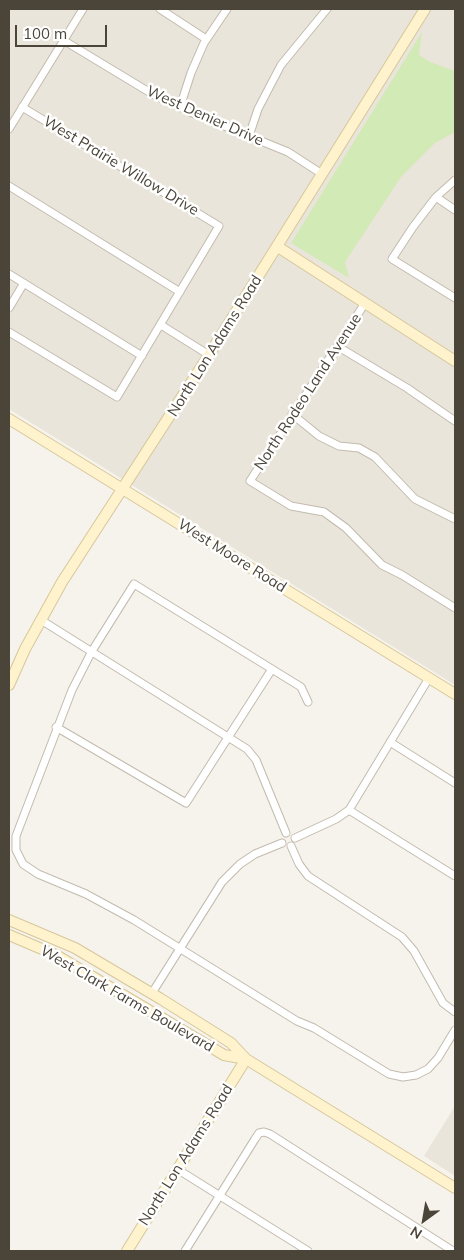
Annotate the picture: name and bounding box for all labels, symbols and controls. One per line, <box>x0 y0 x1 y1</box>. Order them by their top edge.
scale bar <box>18 15 110 47</box>
text: 100 m <box>23 24 67 43</box>
street label: West Denier Drive <box>144 82 266 150</box>
street label: West Prairie Willow Drive <box>40 112 202 220</box>
street label: North Lon Adams Road <box>164 272 266 420</box>
street label: North Rodeo Land Avenue <box>251 310 365 474</box>
street label: West Moore Road <box>174 515 290 597</box>
street label: West Clark Farms Boulevard <box>37 942 217 1056</box>
street label: North Lon Adams Road <box>135 1081 237 1229</box>
north arrow <box>399 1195 449 1245</box>
text: N <box>407 1222 425 1243</box>

